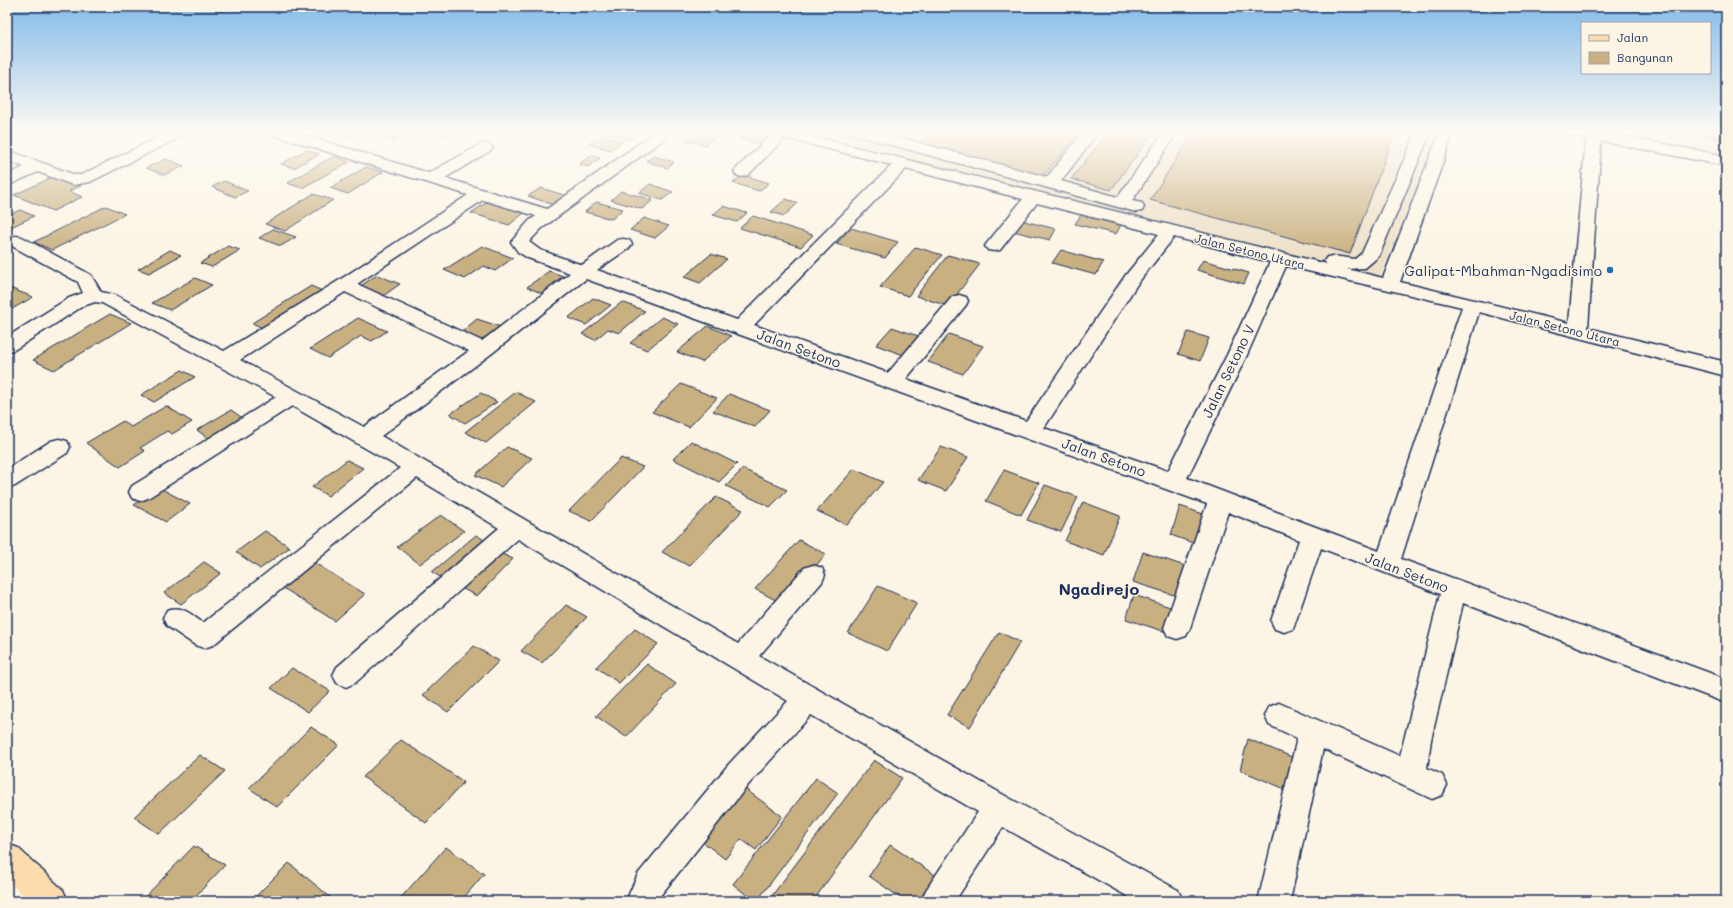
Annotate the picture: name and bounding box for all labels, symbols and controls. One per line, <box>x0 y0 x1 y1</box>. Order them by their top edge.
legend <box>1581 22 1711 74</box>
text: Jalan <box>1617 29 1648 45</box>
text: Bangunan <box>1617 49 1673 65</box>
street label: Jalan Setono Utara <box>1193 230 1307 272</box>
place label: Galipat-Mbahman-Ngadisimo <box>1405 261 1602 280</box>
marker: Galipat-Mbahman-Ngadisimo <box>1605 265 1615 275</box>
street label: Jalan Setono Utara <box>1508 307 1622 349</box>
street label: Jalan Setono V <box>1197 321 1259 421</box>
street label: Jalan Setono <box>754 324 844 372</box>
street label: Jalan Setono <box>1059 433 1149 481</box>
street label: Jalan Setono <box>1363 547 1451 597</box>
district label: Ngadirejo <box>1059 578 1140 599</box>

